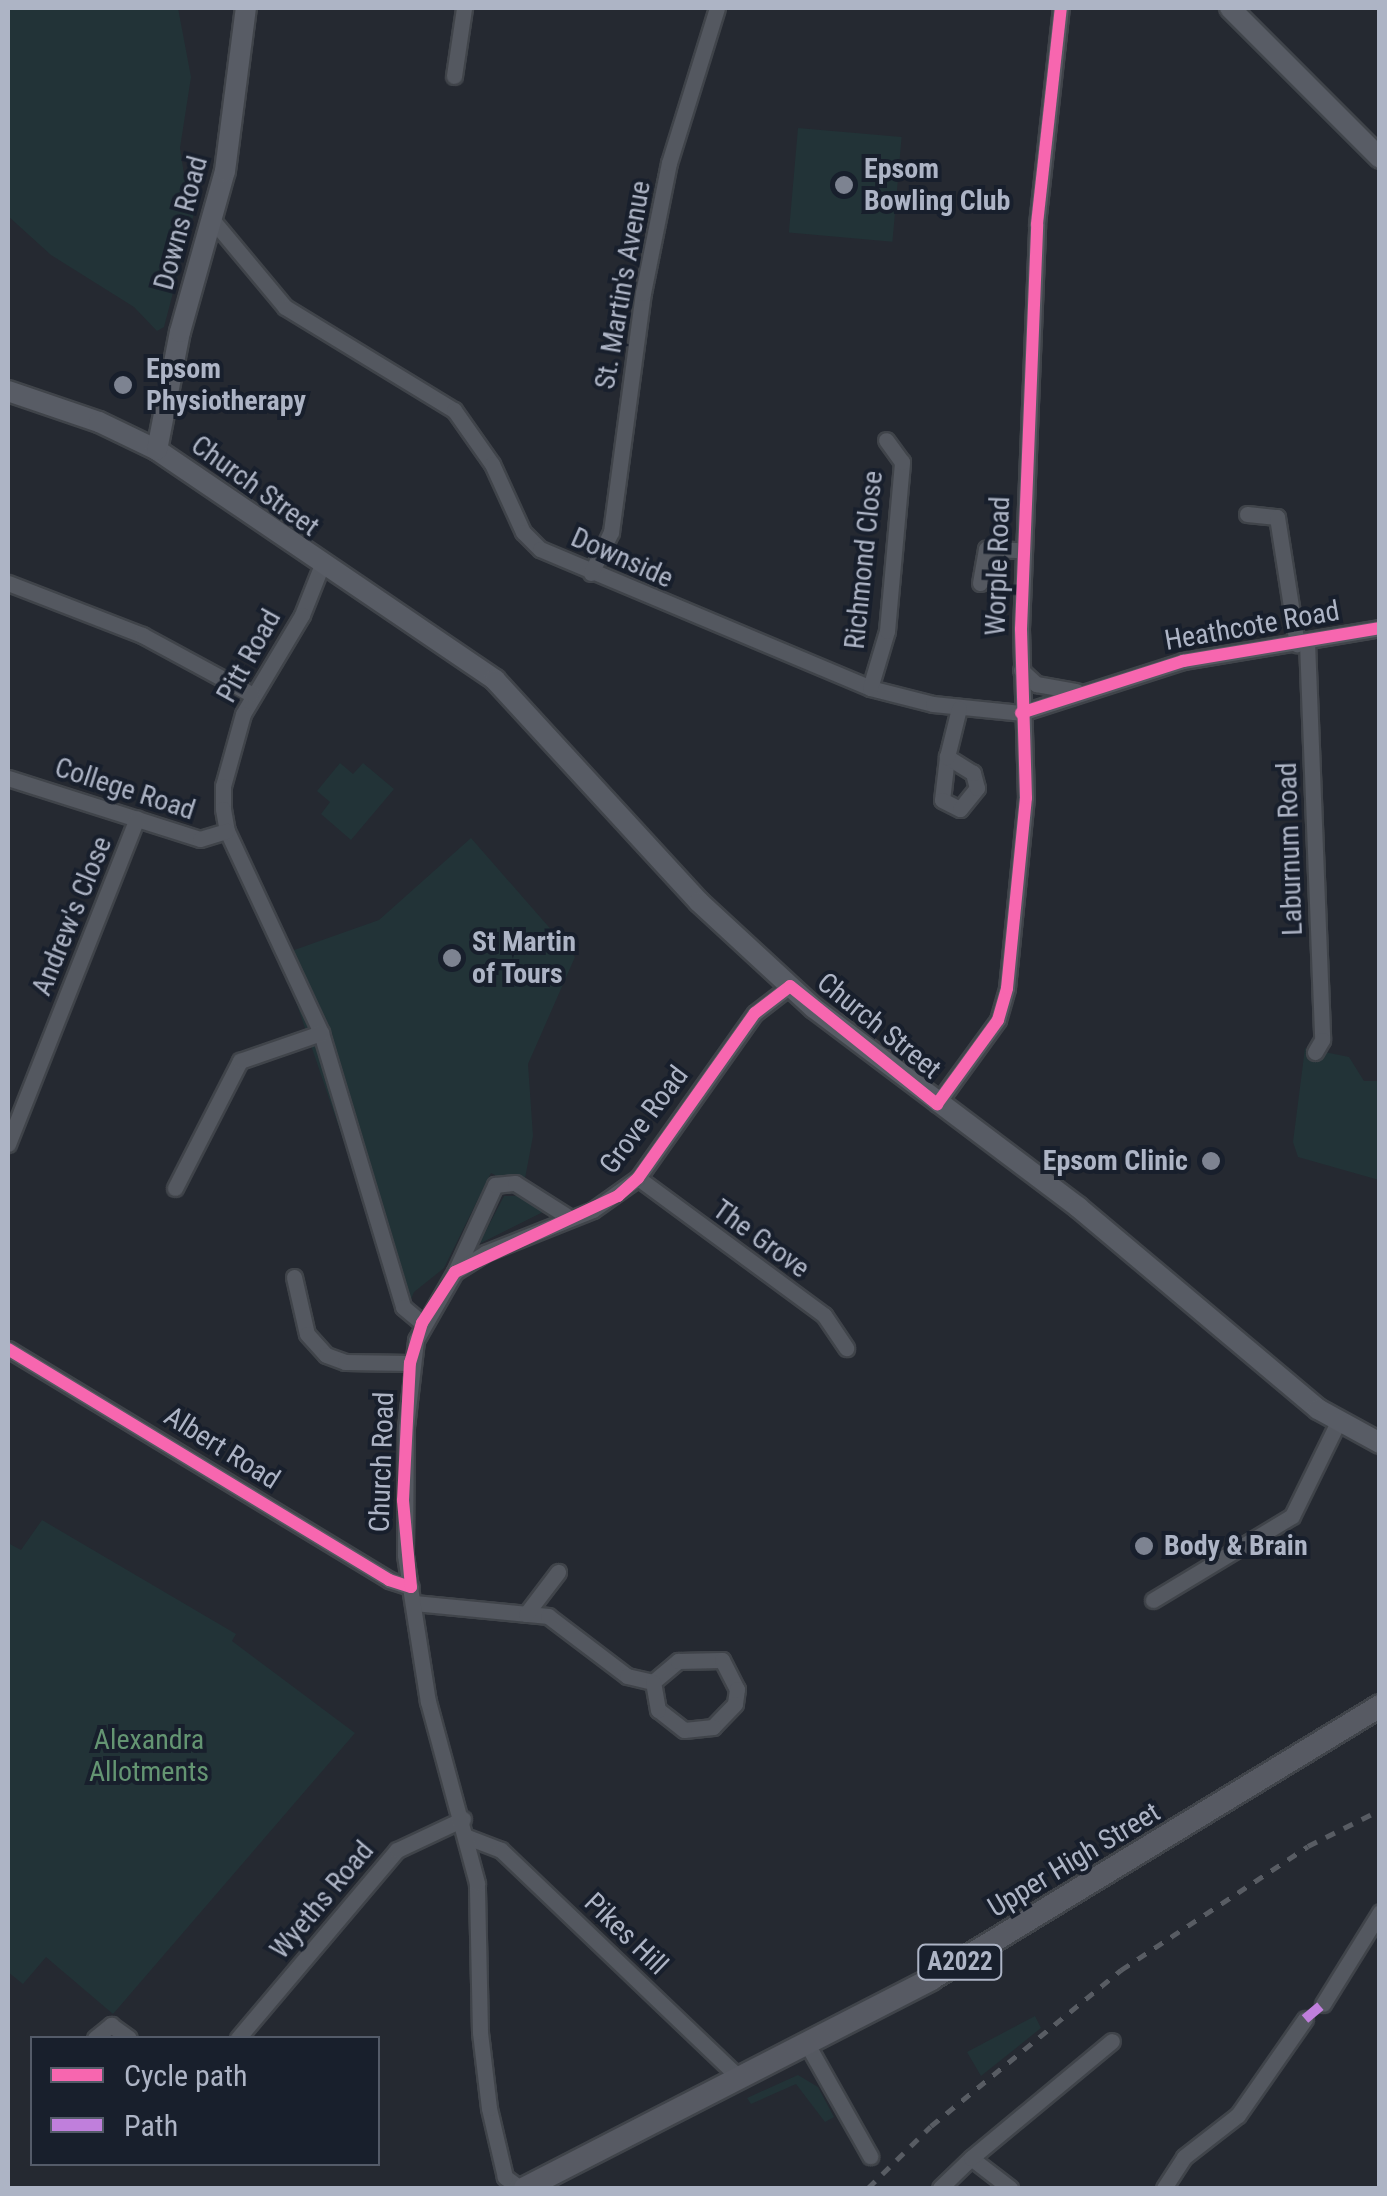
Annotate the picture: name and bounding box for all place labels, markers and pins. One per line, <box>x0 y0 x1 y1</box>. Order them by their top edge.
place label: Epsom Bowling Club <box>864 152 1010 218</box>
marker: Epsom Bowling Club <box>833 174 855 196</box>
place label: Epsom Physiotherapy <box>146 352 306 418</box>
marker: Epsom Physiotherapy <box>110 372 136 398</box>
place label: St Martin of Tours <box>472 925 576 991</box>
marker: St Martin of Tours <box>441 947 463 969</box>
place label: Epsom Clinic <box>1043 1144 1188 1178</box>
marker: Epsom Clinic <box>1198 1148 1224 1174</box>
place label: Body & Brain <box>1164 1529 1308 1563</box>
marker: Body & Brain <box>1133 1535 1155 1557</box>

